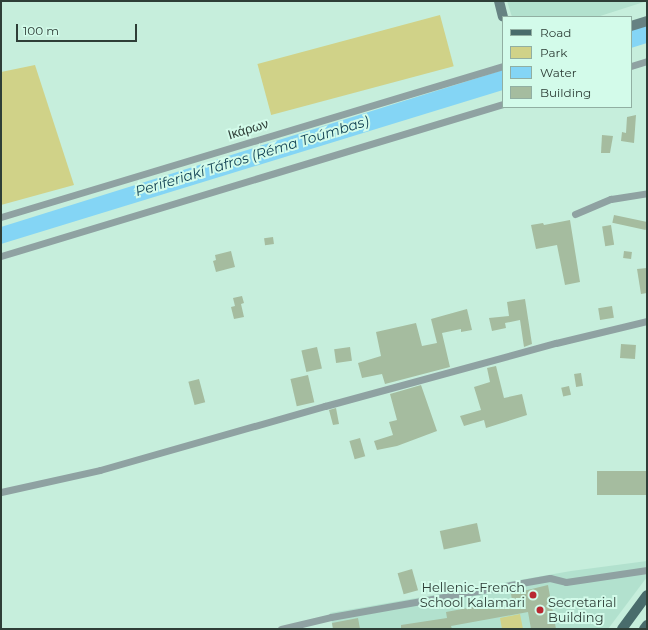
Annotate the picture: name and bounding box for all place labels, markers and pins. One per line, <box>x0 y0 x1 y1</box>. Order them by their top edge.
place label: Hellenic-French School Kalamari <box>420 580 525 611</box>
marker: Hellenic-French School Kalamari <box>528 590 538 600</box>
place label: Secretarial Building <box>548 595 617 626</box>
marker: Secretarial Building <box>535 605 545 615</box>

